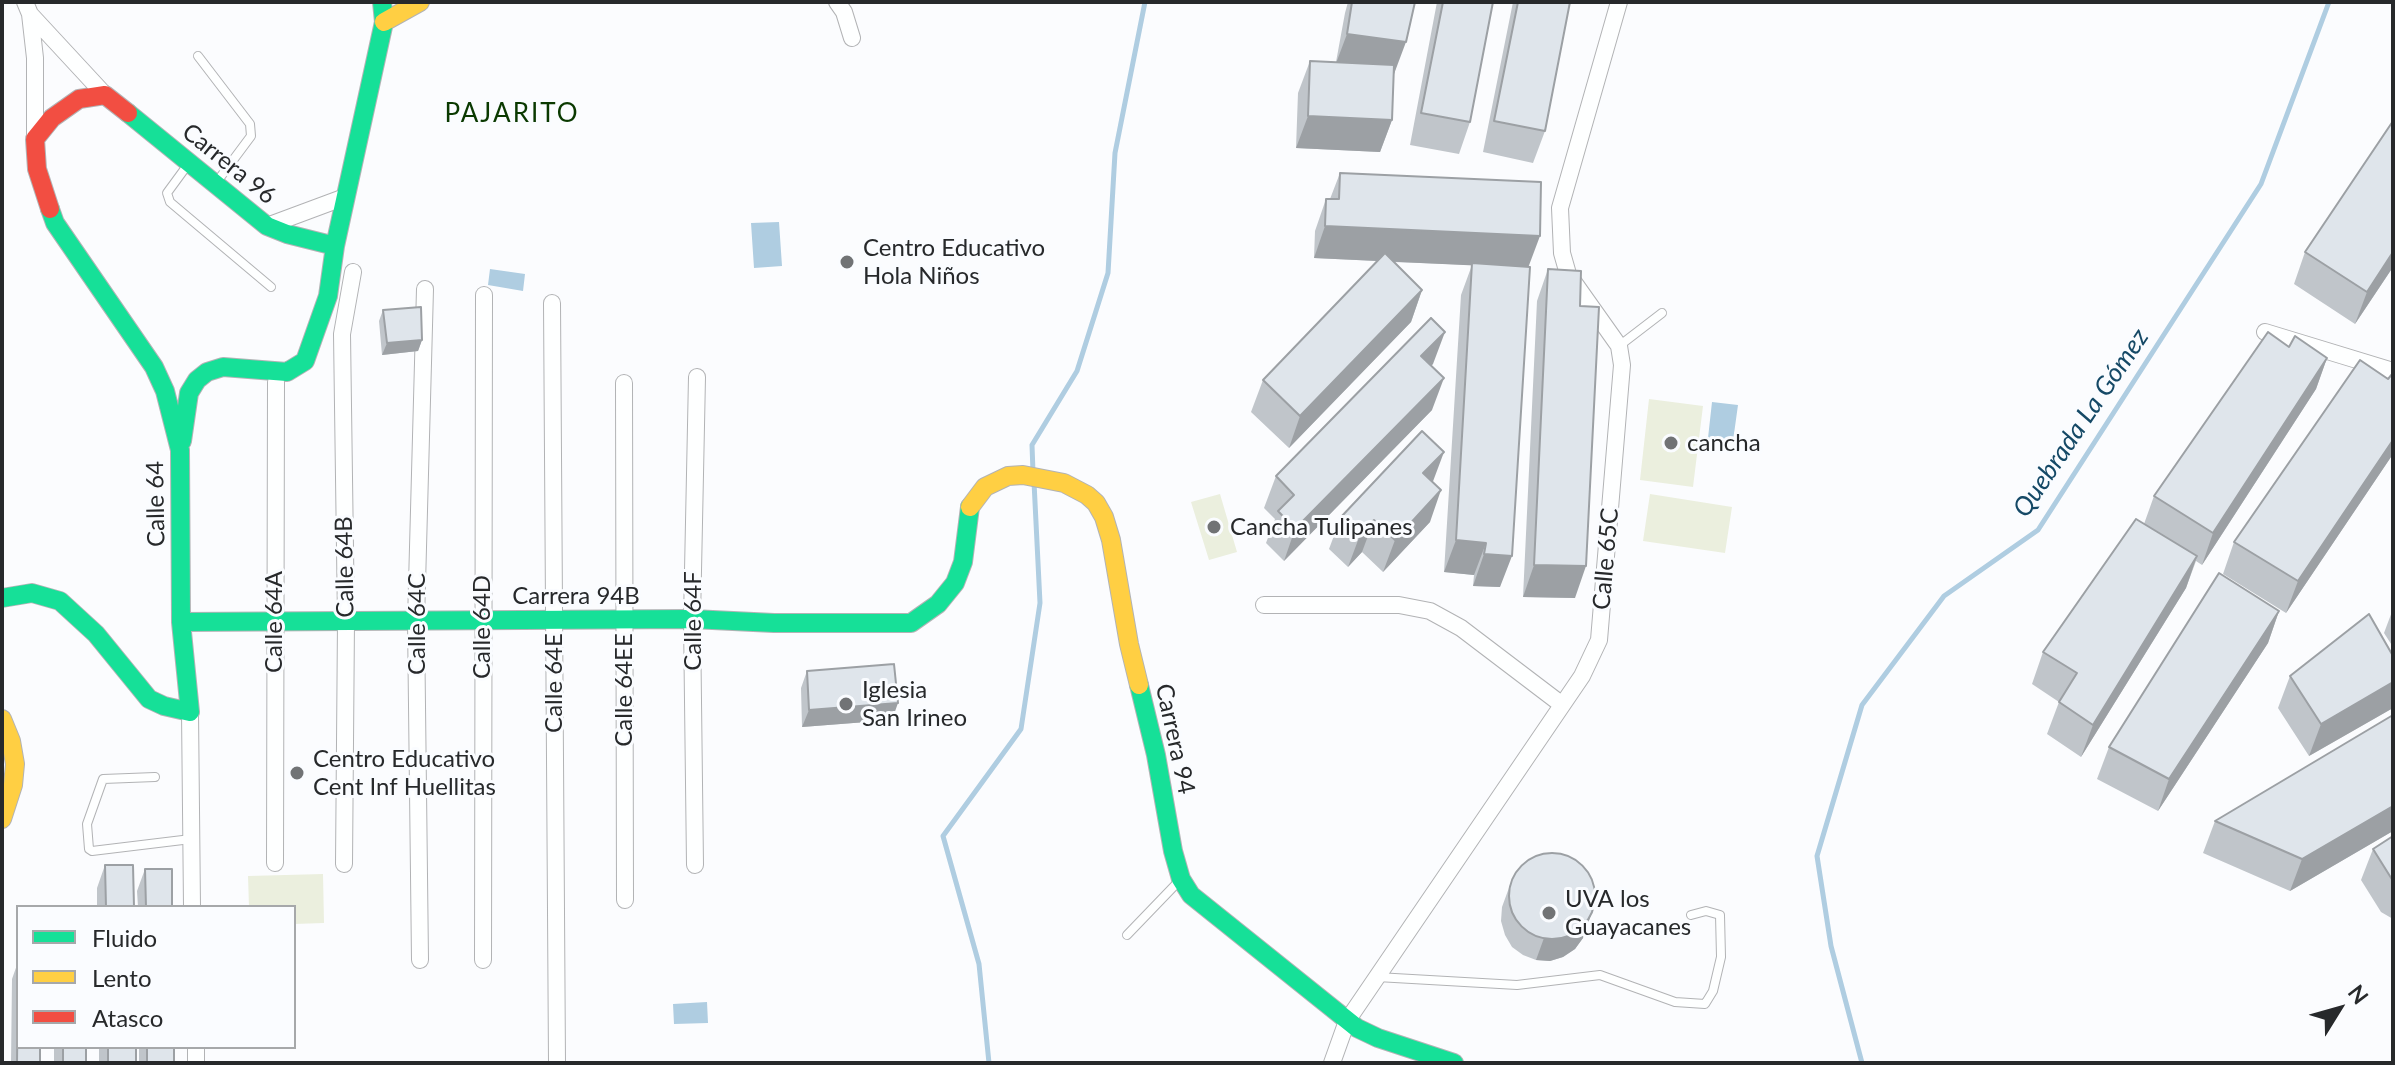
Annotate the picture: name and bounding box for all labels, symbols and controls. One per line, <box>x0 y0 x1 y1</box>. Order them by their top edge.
district label: PAJARITO <box>444 98 580 130</box>
street label: Carrera 96 <box>176 118 282 210</box>
place label: Centro Educativo Hola Niños <box>863 234 1045 290</box>
marker: Centro Educativo Hola Niños <box>838 253 856 271</box>
water label: Quebrada La Gómez <box>2007 323 2155 523</box>
place label: cancha <box>1687 429 1761 457</box>
marker: cancha <box>1662 434 1680 452</box>
street label: Calle 64 <box>141 461 171 547</box>
street label: Calle 65C <box>1587 507 1625 611</box>
place label: Cancha Tulipanes <box>1230 513 1413 541</box>
street label: Calle 64B <box>330 516 360 618</box>
marker: Cancha Tulipanes <box>1205 518 1223 536</box>
street label: Calle 64A <box>260 571 288 673</box>
street label: Calle 64F <box>679 571 707 671</box>
street label: Calle 64C <box>403 573 431 675</box>
street label: Calle 64D <box>468 575 496 679</box>
street label: Carrera 94B <box>512 582 640 610</box>
street label: Calle 64E <box>540 633 568 733</box>
street label: Calle 64EE <box>610 633 638 747</box>
place label: Iglesia San Irineo <box>862 676 967 732</box>
street label: Carrera 94 <box>1149 681 1201 797</box>
marker: Iglesia San Irineo <box>837 695 855 713</box>
place label: Centro Educativo Cent Inf Huellitas <box>313 745 496 801</box>
marker: Centro Educativo Cent Inf Huellitas <box>288 764 306 782</box>
place label: UVA los Guayacanes <box>1565 885 1691 941</box>
marker: UVA los Guayacanes <box>1540 904 1558 922</box>
legend <box>16 905 296 1049</box>
text: Fluido <box>92 923 157 952</box>
text: Lento <box>92 963 152 992</box>
north arrow <box>2299 969 2379 1049</box>
text: N <box>2343 979 2374 1009</box>
text: Atasco <box>92 1003 163 1032</box>

